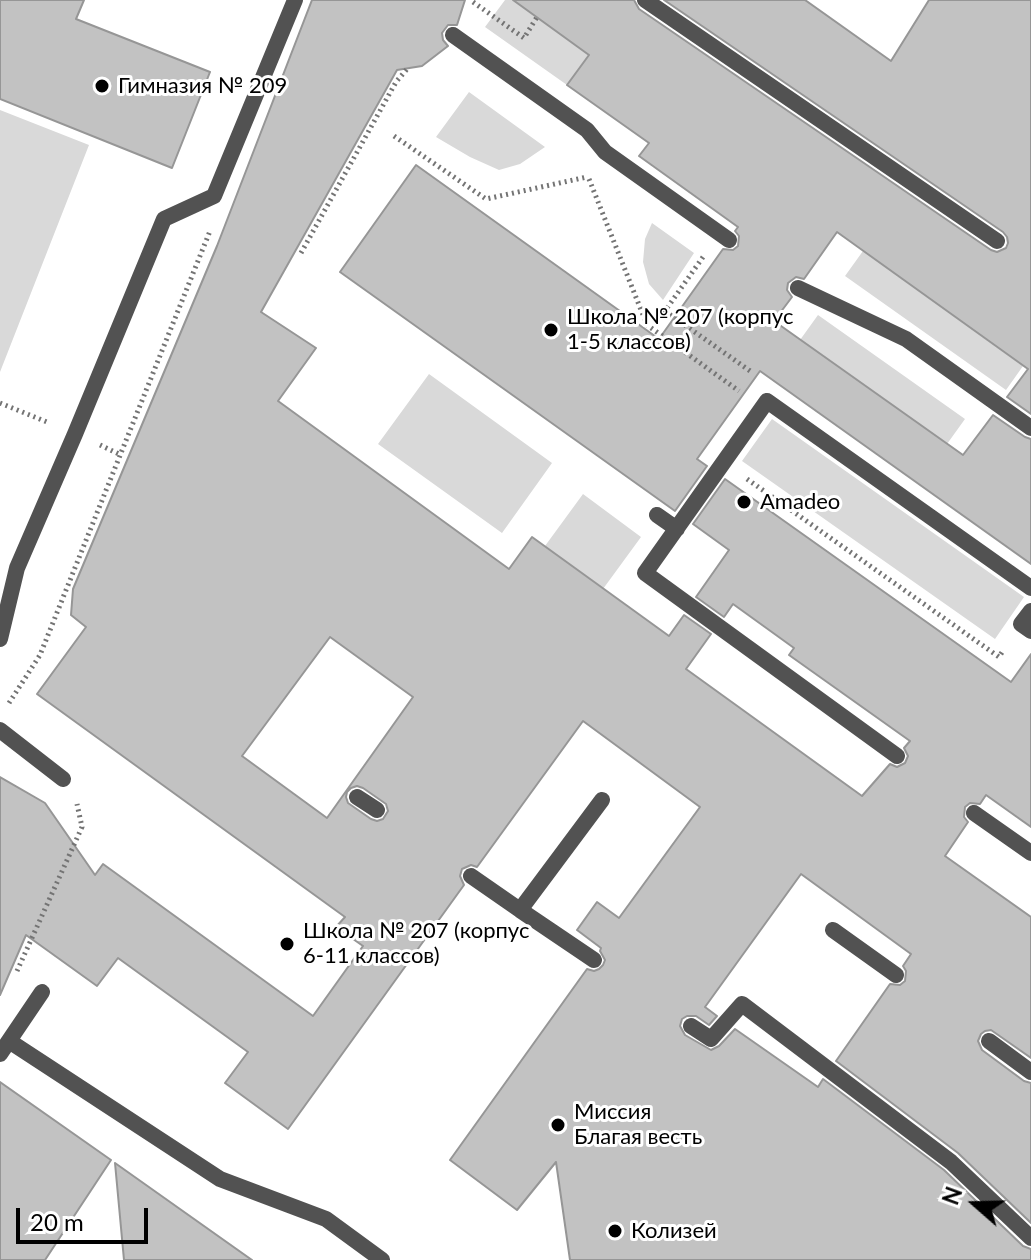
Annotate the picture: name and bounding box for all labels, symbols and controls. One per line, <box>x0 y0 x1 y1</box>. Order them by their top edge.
place label: Гимназия № 209 <box>118 73 287 99</box>
marker: Гимназия № 209 <box>93 77 111 95</box>
place label: Школа № 207 (корпус 1-5 классов) <box>567 304 793 356</box>
marker: Школа № 207 (корпус 1-5 классов) <box>542 321 560 339</box>
place label: Amadeo <box>760 489 840 515</box>
marker: Amadeo <box>735 493 753 511</box>
place label: Школа № 207 (корпус 6-11 классов) <box>303 918 529 970</box>
marker: Школа № 207 (корпус 6-11 классов) <box>278 935 296 953</box>
place label: Миссия Благая весть <box>574 1099 702 1150</box>
marker: Миссия Благая весть <box>549 1116 567 1134</box>
north arrow <box>935 1164 1015 1244</box>
text: N <box>936 1183 968 1208</box>
scale bar <box>20 1192 152 1242</box>
text: 20 m <box>30 1207 84 1236</box>
place label: Колизей <box>631 1218 717 1244</box>
marker: Колизей <box>606 1222 624 1240</box>

